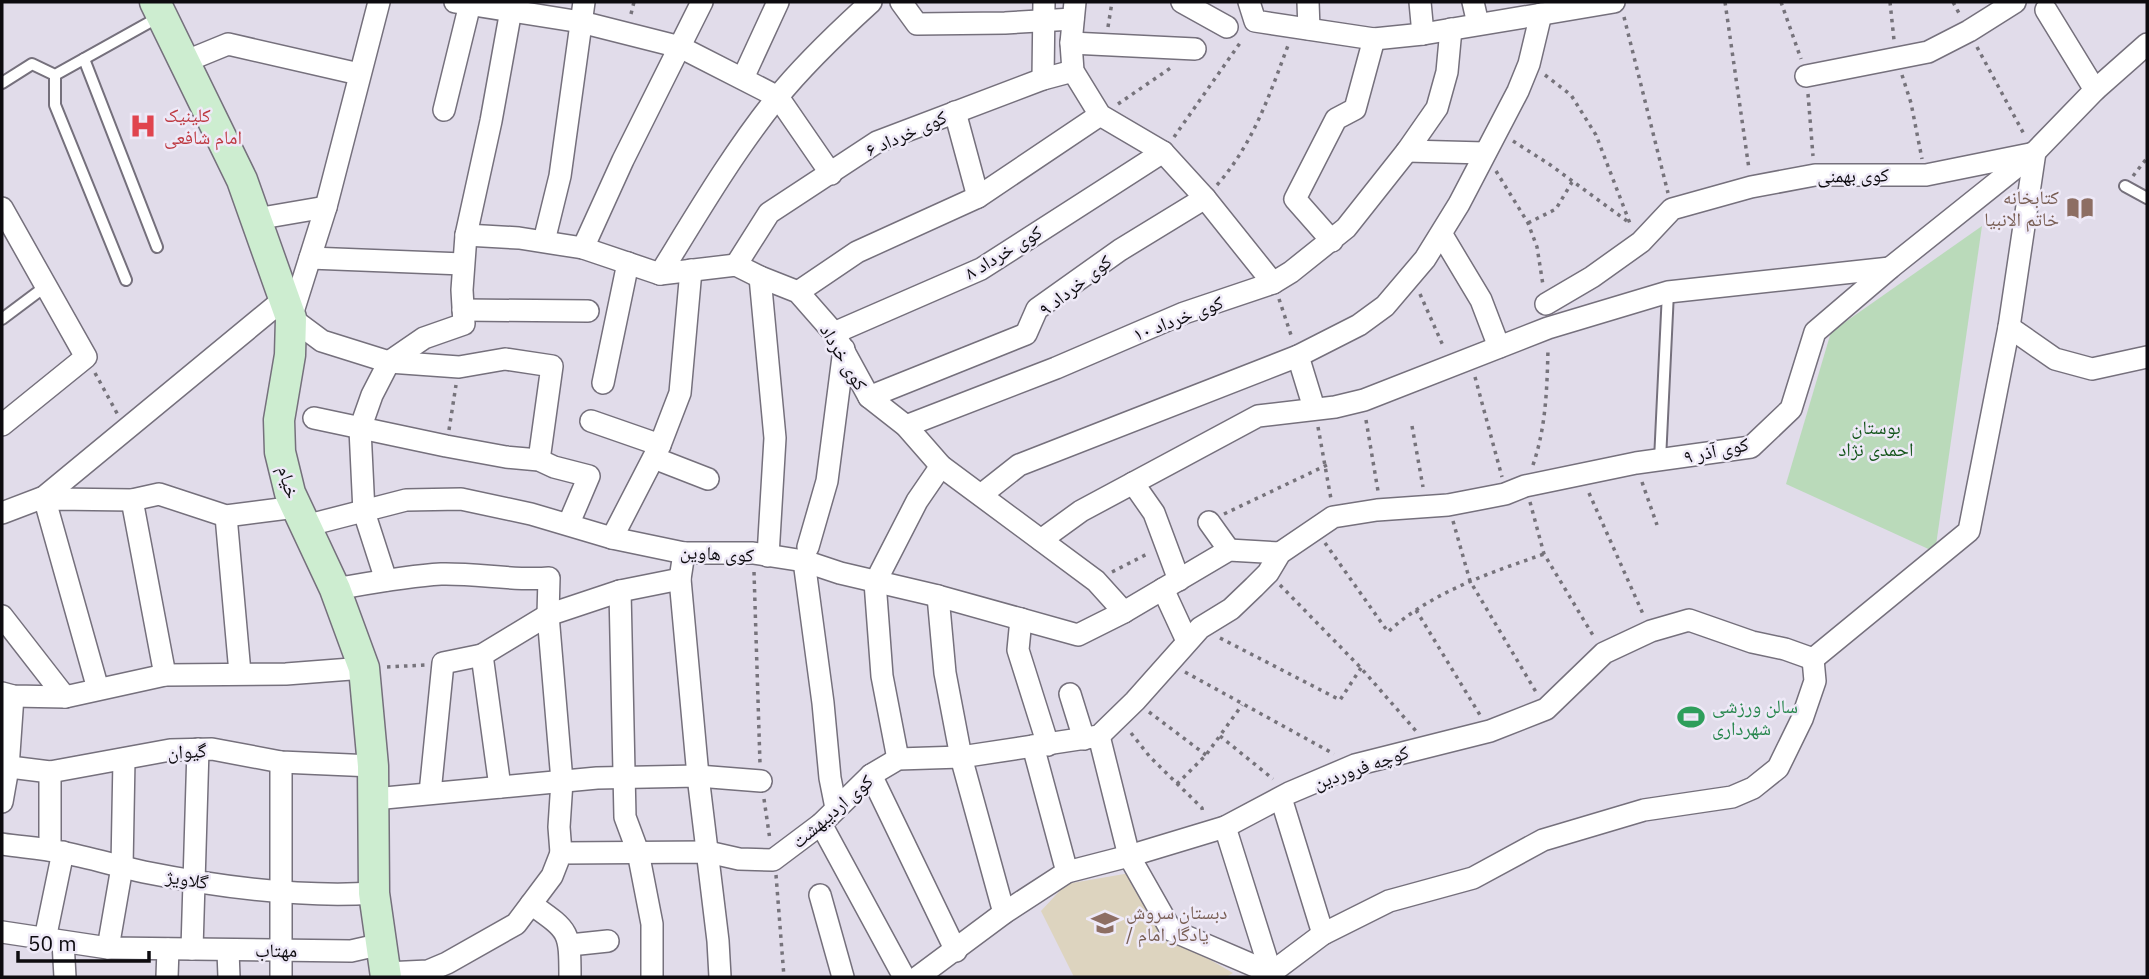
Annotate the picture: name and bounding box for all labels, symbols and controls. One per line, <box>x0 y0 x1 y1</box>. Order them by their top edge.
place label: کلینیک امام شافعی <box>164 103 242 151</box>
street label: کوی خرداد ۶ <box>862 104 950 161</box>
hospital icon: کلینیک امام شافعی <box>128 111 158 141</box>
street label: کوی بهمنی <box>1817 162 1889 188</box>
place label: کتابخانه خاتم الانبیا <box>1984 185 2059 232</box>
library icon: کتابخانه خاتم الانبیا <box>2065 193 2095 223</box>
street label: کوی خرداد ۸ <box>960 220 1046 284</box>
street label: کوی خرداد ۹ <box>1034 249 1116 321</box>
street label: کوی خرداد ۱۰ <box>1130 290 1227 346</box>
street label: کوی خرداد <box>815 320 873 395</box>
park label: بوستان احمدی نژاد <box>1839 415 1913 461</box>
street label: کوی آذر ۹ <box>1681 431 1751 469</box>
street label: خیام <box>271 463 305 502</box>
street label: کوی هاوین <box>679 539 755 567</box>
place label: سالن ورزشی شهرداری <box>1712 694 1798 740</box>
sports icon: سالن ورزشی شهرداری <box>1676 702 1706 732</box>
street label: گیوان <box>167 738 207 764</box>
street label: کوچه فروردین <box>1310 739 1412 795</box>
street label: کوی اردیبهشت <box>786 769 878 853</box>
street label: گلاویژ <box>163 864 210 894</box>
place label: دبستان سروش / یادگار امام <box>1126 900 1227 948</box>
school or university icon: دبستان سروش / یادگار امام <box>1090 908 1120 938</box>
scale bar <box>18 920 149 964</box>
text: 50 m <box>28 929 77 957</box>
street label: مهتاب <box>255 938 297 962</box>

